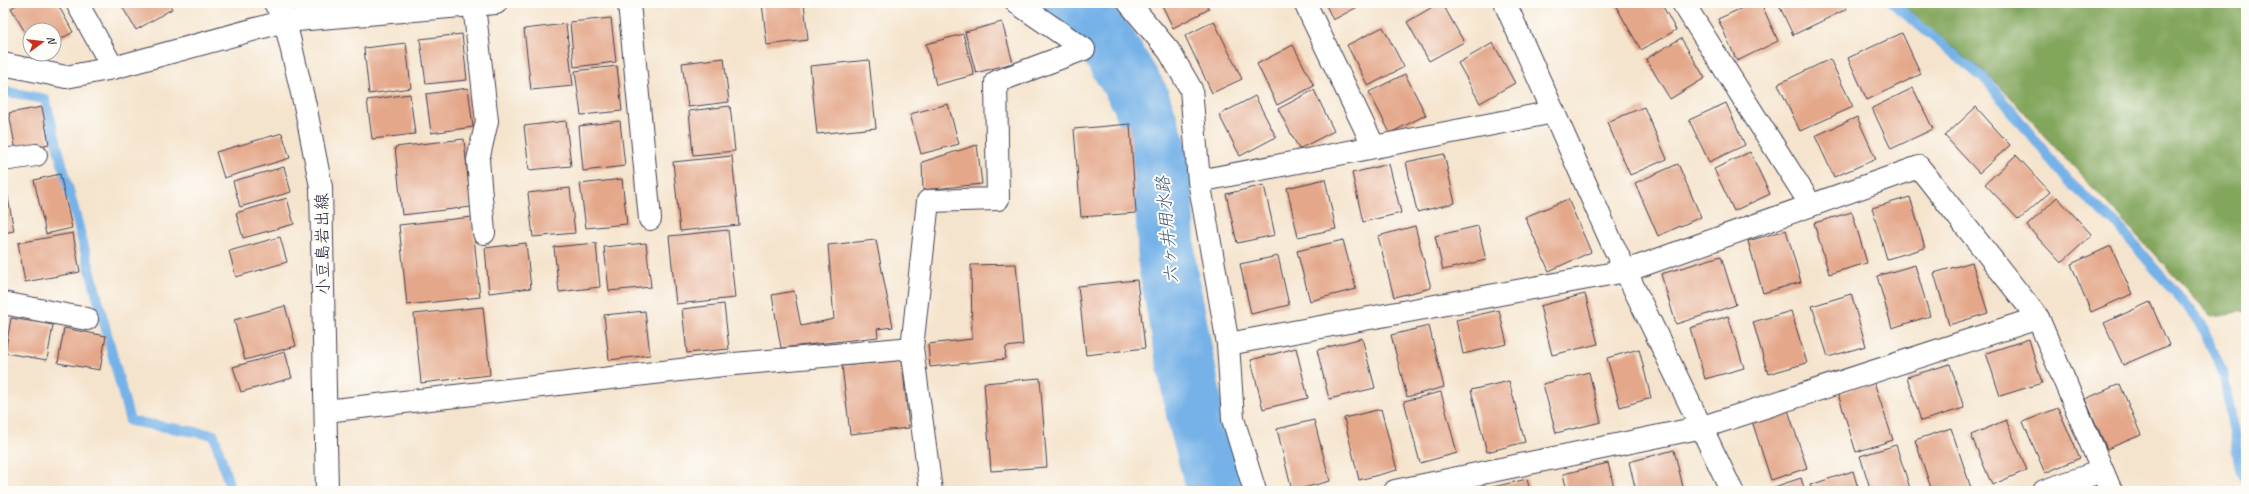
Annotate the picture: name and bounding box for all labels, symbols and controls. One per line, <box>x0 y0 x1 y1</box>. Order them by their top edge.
north arrow <box>22 22 62 62</box>
text: N <box>44 34 60 47</box>
water label: 六ヶ井用水路 <box>1151 174 1183 285</box>
street label: 小豆島岩出線 <box>311 193 334 295</box>

